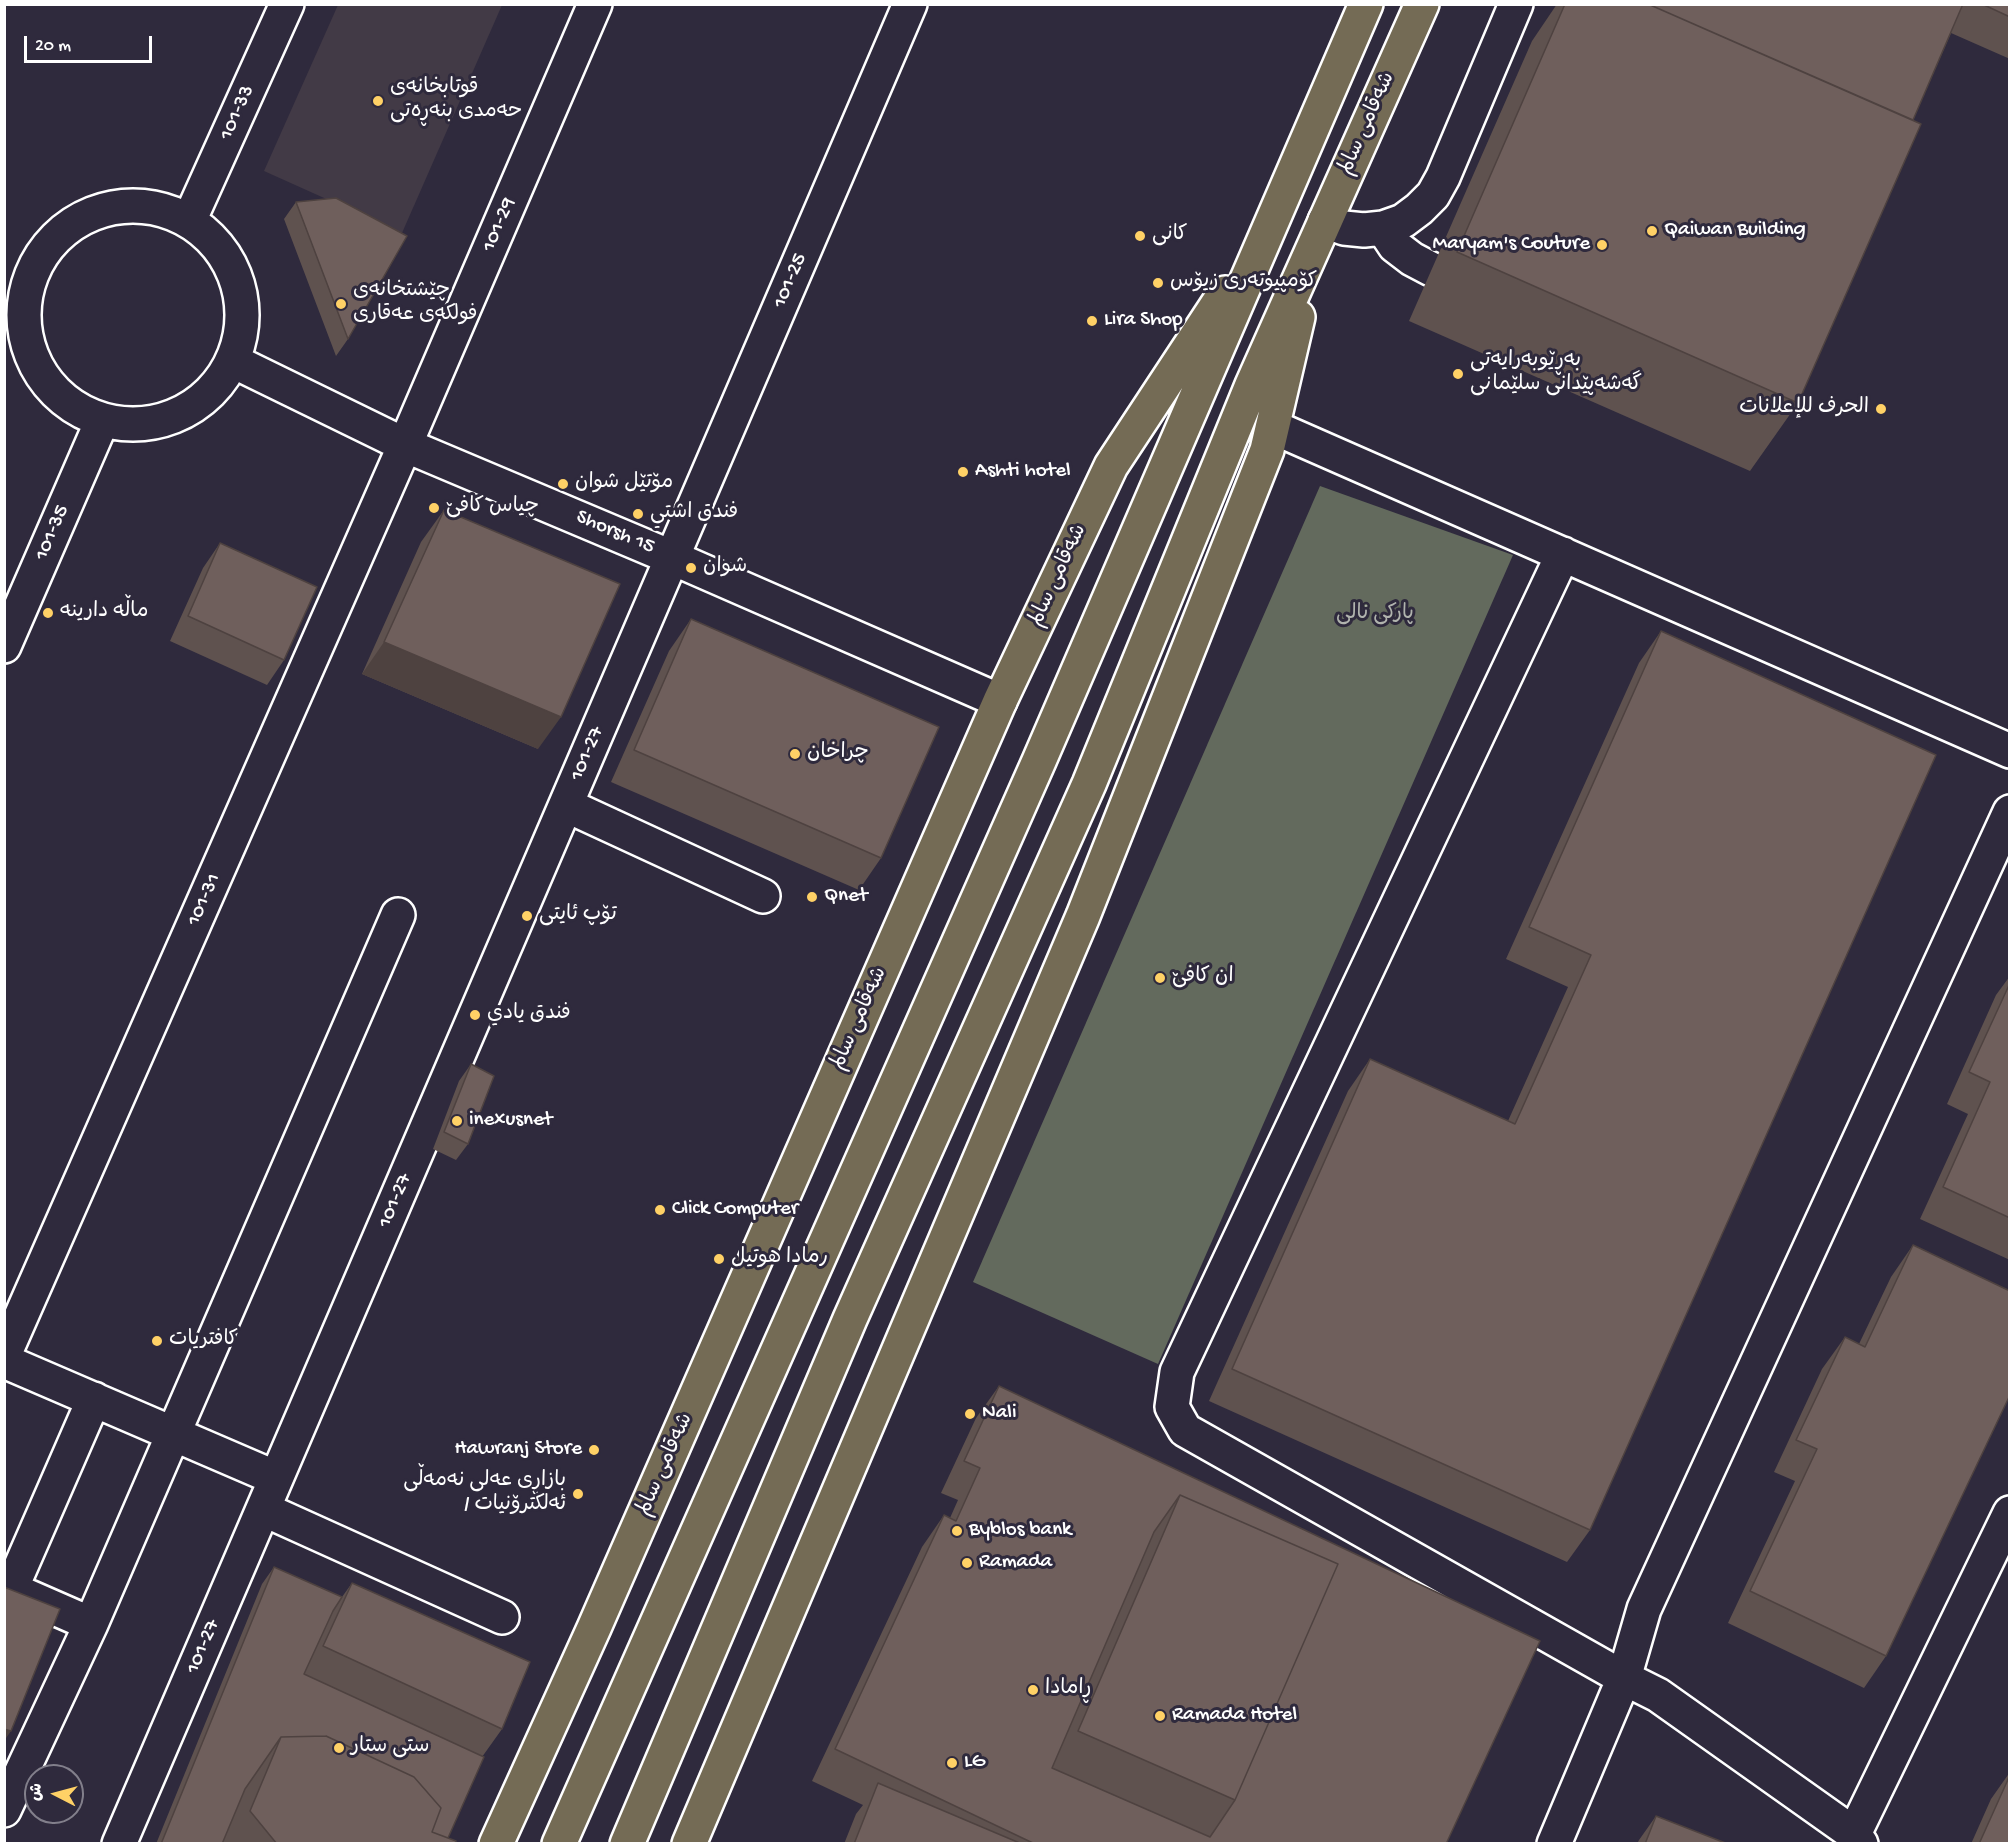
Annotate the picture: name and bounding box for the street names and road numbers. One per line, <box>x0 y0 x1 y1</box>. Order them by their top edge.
street label: شەقامی سالم <box>1334 69 1402 179</box>
street label: 101-33 <box>215 82 261 144</box>
street label: 101-29 <box>477 194 523 256</box>
street label: 101-25 <box>768 250 814 312</box>
street label: 101-35 <box>30 502 76 564</box>
street label: Shorsh 15 <box>572 505 658 561</box>
street label: شەقامی سالم <box>1024 521 1094 631</box>
street label: 101-27 <box>565 723 611 785</box>
street label: 101-31 <box>182 870 228 930</box>
street label: شەقامی سالم <box>826 964 894 1074</box>
street label: 101-27 <box>373 1170 419 1232</box>
street label: شەقامی سالم <box>632 1410 700 1520</box>
street label: 101-27 <box>181 1616 227 1678</box>

